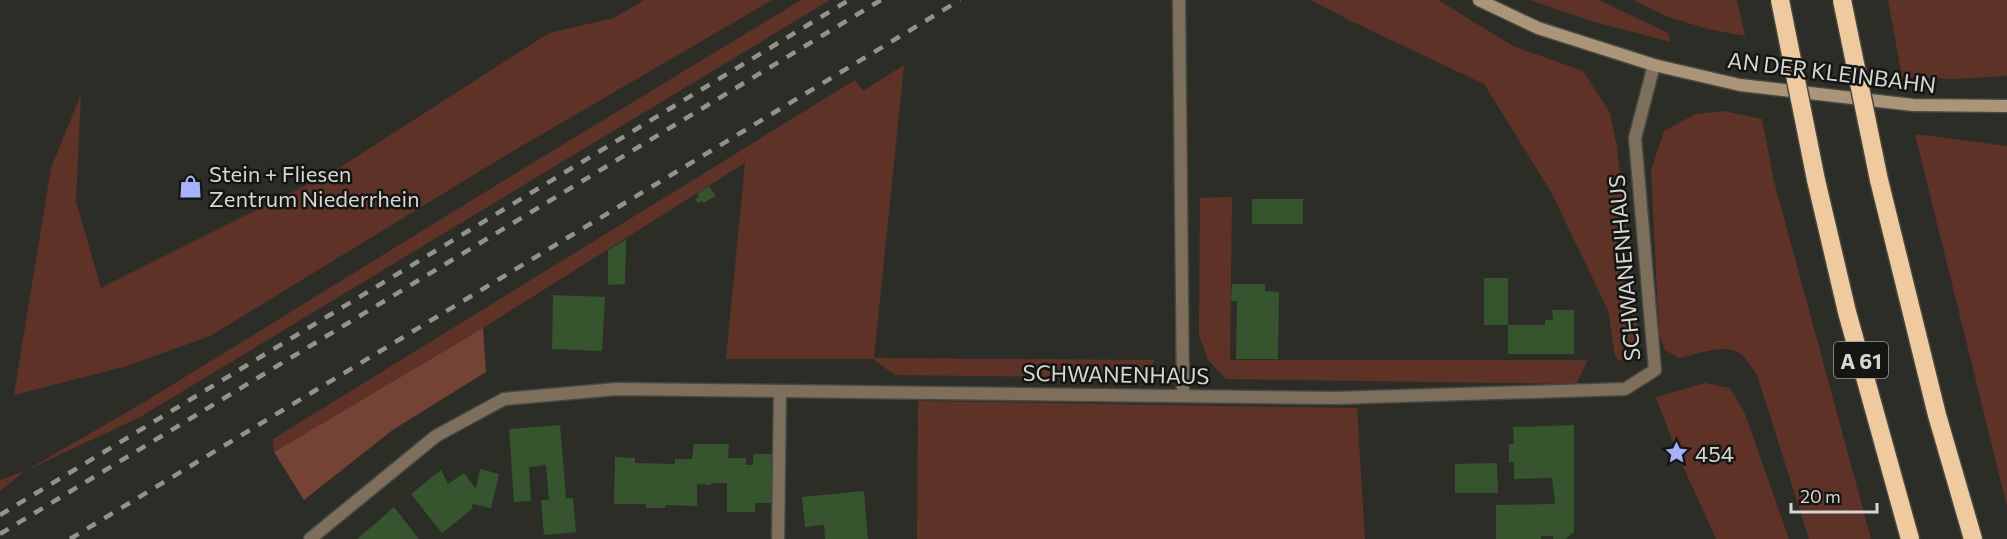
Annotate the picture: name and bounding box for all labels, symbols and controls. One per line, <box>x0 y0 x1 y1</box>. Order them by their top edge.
street label: AN DER KLEINBAHN <box>1726 46 1938 98</box>
place label: Stein + Fliesen Zentrum Niederrhein <box>209 160 420 212</box>
shop icon: Stein + Fliesen Zentrum Niederrhein <box>178 173 204 199</box>
street label: SCHWANENHAUS <box>1602 174 1646 362</box>
road number: A 61 <box>1834 342 1888 378</box>
street label: SCHWANENHAUS <box>1022 359 1210 389</box>
place icon: 454 <box>1664 440 1690 466</box>
place label: 454 <box>1695 440 1734 467</box>
scale bar <box>1791 476 1876 514</box>
text: 20 m <box>1800 485 1841 507</box>

